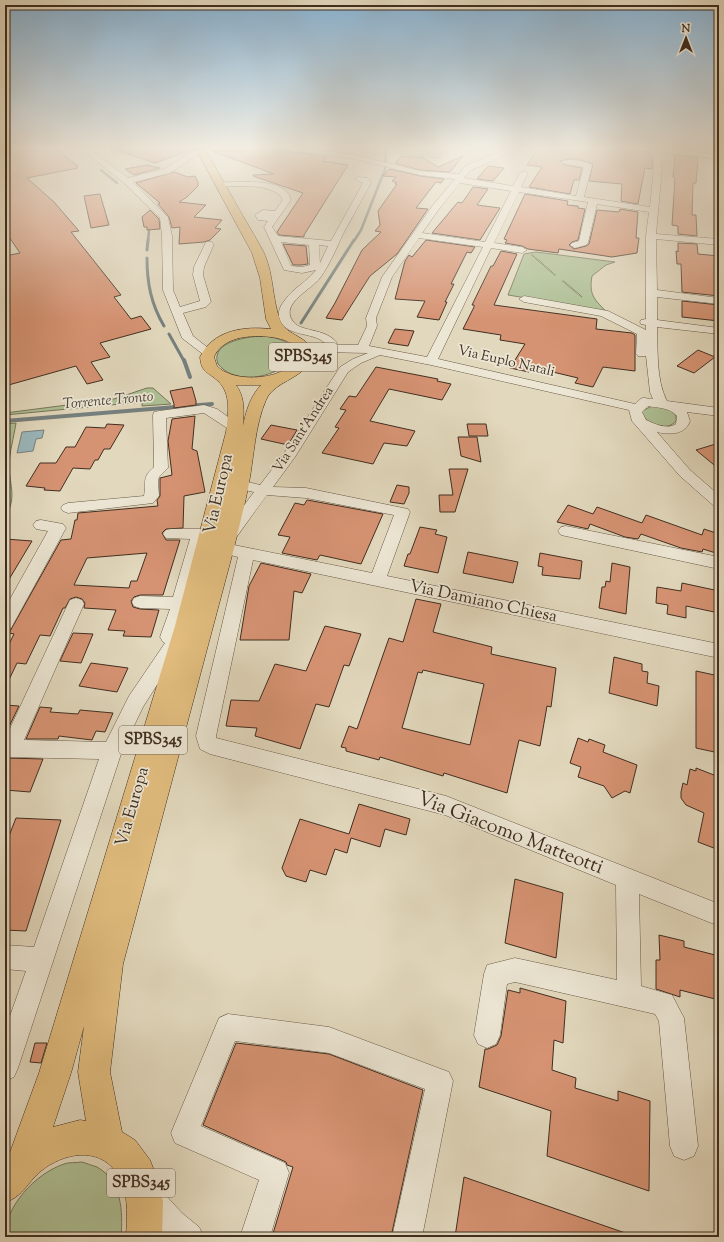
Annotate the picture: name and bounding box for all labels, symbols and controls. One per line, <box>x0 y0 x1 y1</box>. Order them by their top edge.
north arrow <box>666 18 706 58</box>
text: N <box>681 21 691 37</box>
street label: Via Euplo Natali <box>455 341 557 383</box>
road number: SPBS345 <box>269 343 337 371</box>
street label: Via Sant'Andrea <box>269 382 340 477</box>
water label: Torrente Tronto <box>62 387 155 415</box>
street label: Via Europa <box>198 451 240 537</box>
street label: Via Damiano Chiesa <box>407 575 559 629</box>
road number: SPBS345 <box>119 726 187 754</box>
street label: Via Europa <box>110 764 156 850</box>
street label: Via Giacomo Matteotti <box>413 785 608 883</box>
road number: SPBS345 <box>107 1169 175 1197</box>

